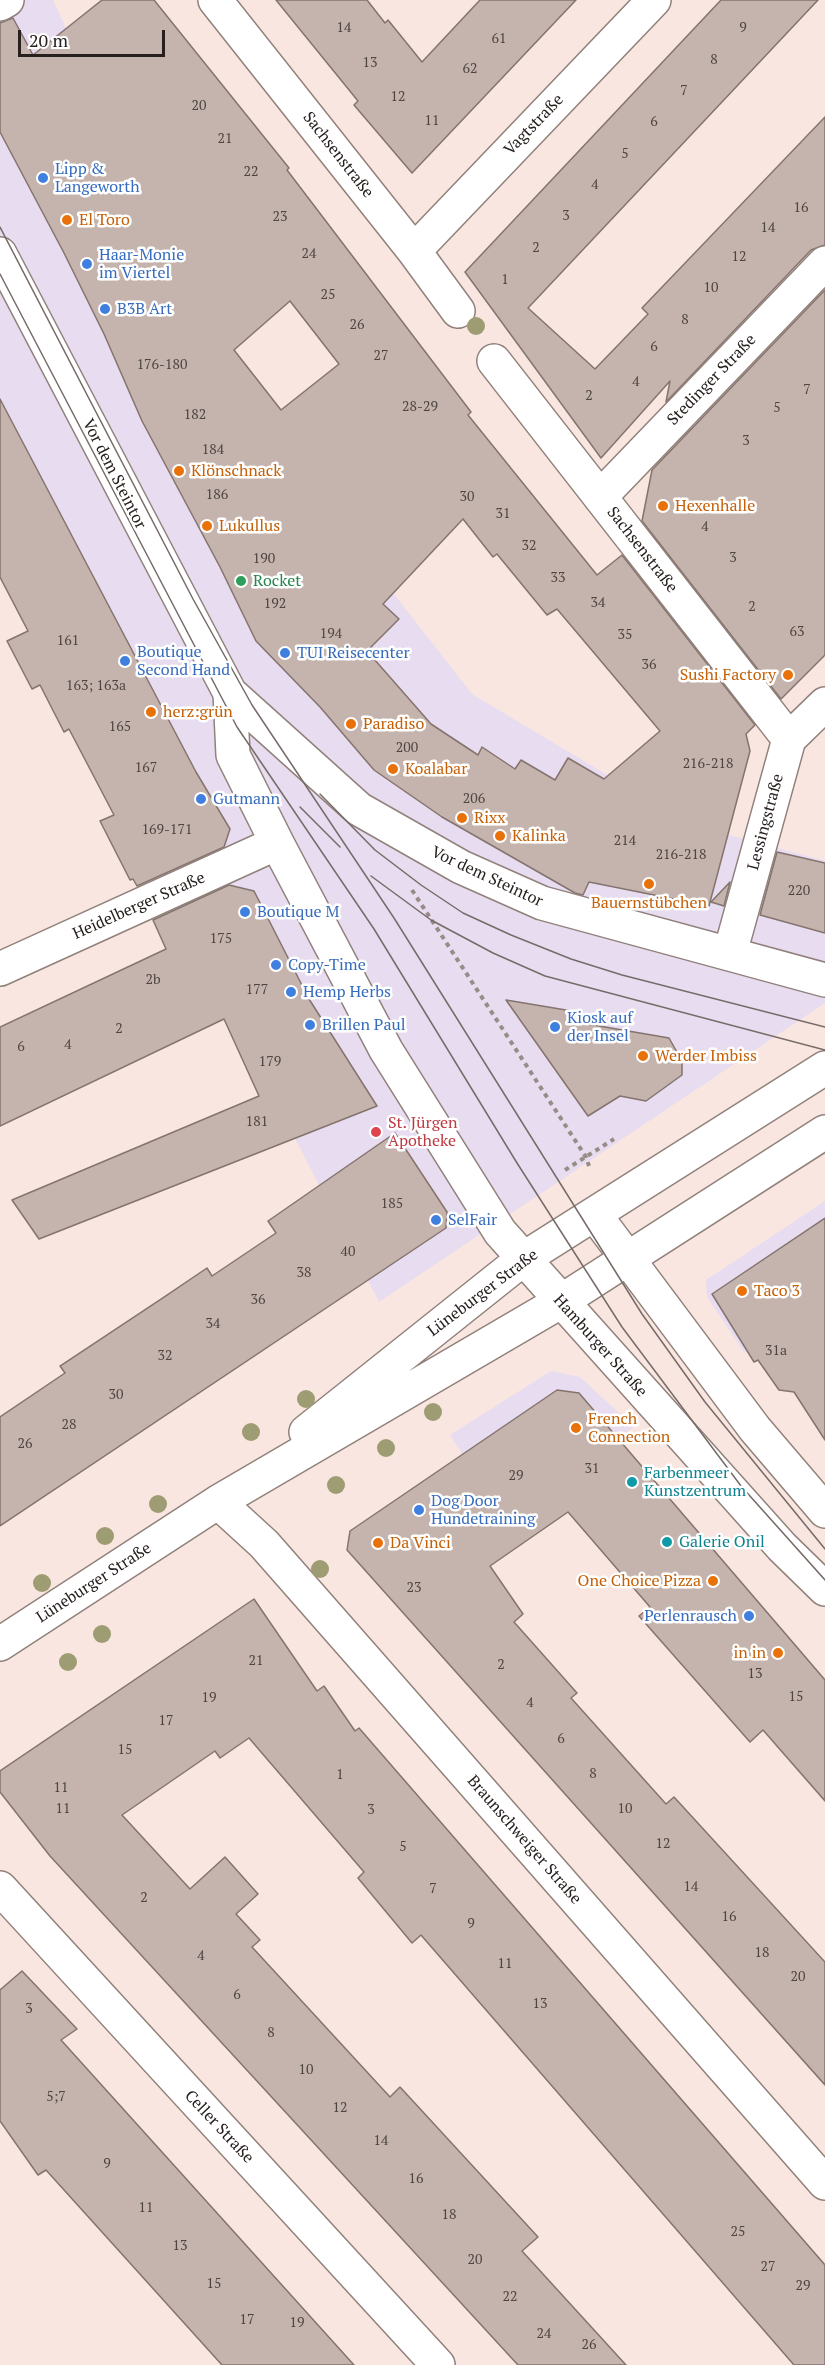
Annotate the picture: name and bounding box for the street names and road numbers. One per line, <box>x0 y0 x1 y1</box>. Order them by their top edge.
street label: Vagtstraße <box>500 90 568 160</box>
street label: Sachsenstraße <box>299 108 377 202</box>
street label: Stedinger Straße <box>664 330 760 430</box>
street label: Vor dem Steintor <box>78 416 150 532</box>
street label: Sachsenstraße <box>603 503 681 597</box>
street label: Lessingstraße <box>744 772 788 872</box>
street label: Vor dem Steintor <box>428 843 546 911</box>
street label: Heidelberger Straße <box>70 868 208 944</box>
street label: Lüneburger Straße <box>424 1245 542 1341</box>
street label: Hamburger Straße <box>549 1291 651 1401</box>
street label: Lüneburger Straße <box>33 1539 155 1627</box>
street label: Braunschweiger Straße <box>463 1772 585 1908</box>
street label: Celler Straße <box>180 2087 258 2167</box>

